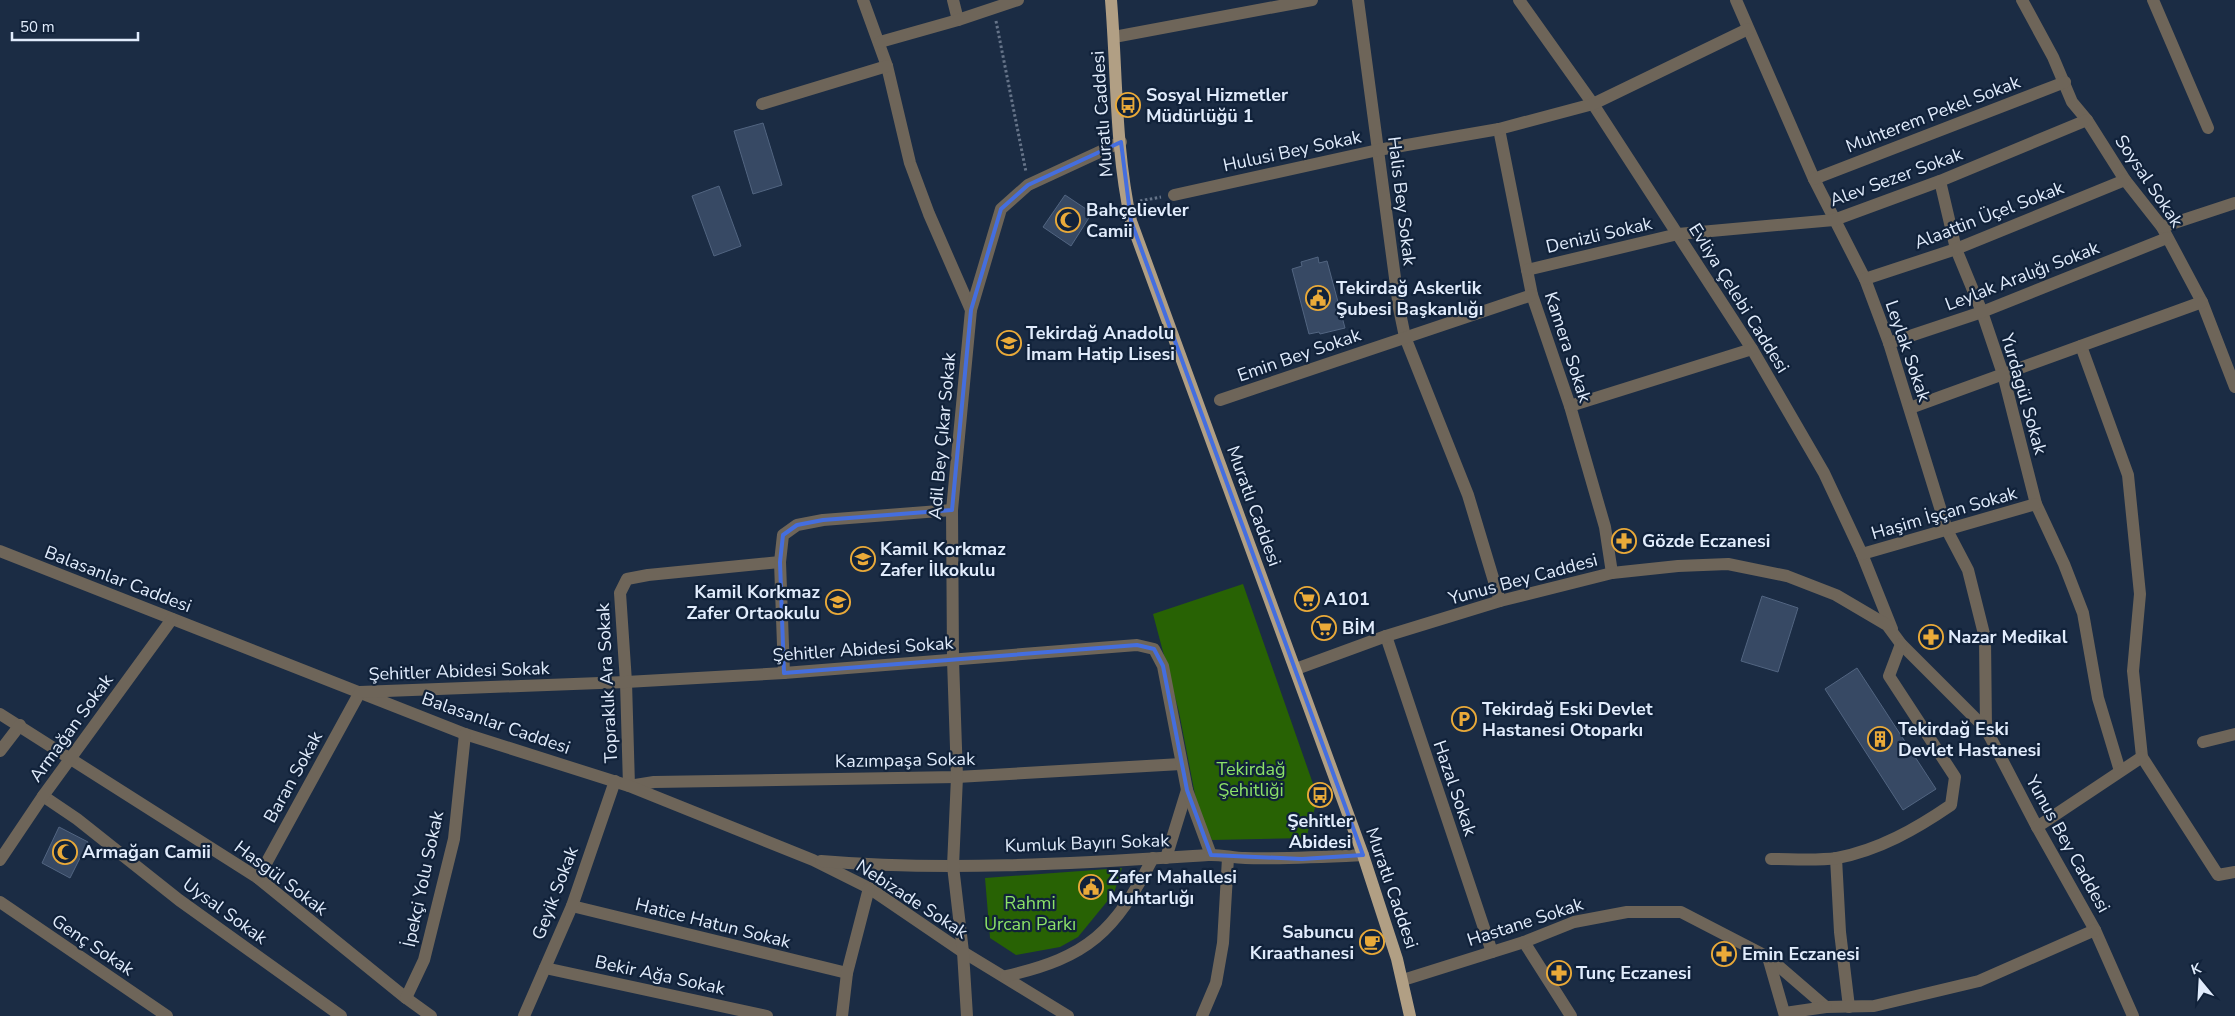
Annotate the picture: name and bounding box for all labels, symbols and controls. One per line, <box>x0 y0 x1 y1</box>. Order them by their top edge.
scale bar <box>12 10 139 42</box>
text: 50 m <box>20 17 55 37</box>
street label: Muratlı Caddesi <box>1086 50 1118 178</box>
street label: Muhterem Pekel Sokak <box>1842 69 2025 158</box>
place label: Sosyal Hizmetler Müdürlüğü 1 <box>1146 83 1288 128</box>
bus stop icon: Sosyal Hizmetler Müdürlüğü 1 <box>1115 92 1141 118</box>
street label: Hulusi Bey Sokak <box>1221 124 1364 177</box>
street label: Soysal Sokak <box>2109 130 2189 233</box>
street label: Halis Bey Sokak <box>1382 135 1422 268</box>
street label: Alev Sezer Sokak <box>1826 142 1967 212</box>
street label: Alaattin Üçel Sokak <box>1911 175 2068 255</box>
place label: Bahçelievler Camii <box>1086 198 1189 243</box>
mosque icon: Bahçelievler Camii <box>1055 207 1081 233</box>
street label: Denizli Sokak <box>1544 211 1655 259</box>
street label: Evliya Çelebi Caddesi <box>1683 219 1795 377</box>
street label: Leylak Aralığı Sokak <box>1941 235 2103 316</box>
place label: Tekirdağ Askerlik Şubesi Başkanlığı <box>1336 276 1483 321</box>
public building icon: Tekirdağ Askerlik Şubesi Başkanlığı <box>1305 285 1331 311</box>
street label: Kamera Sokak <box>1539 289 1597 406</box>
street label: Leylak Sokak <box>1879 297 1937 406</box>
place label: Tekirdağ Anadolu İmam Hatip Lisesi <box>1026 321 1175 366</box>
street label: Emin Bey Sokak <box>1234 322 1365 387</box>
school or university icon: Tekirdağ Anadolu İmam Hatip Lisesi <box>996 330 1022 356</box>
street label: Yurdagül Sokak <box>1995 330 2053 458</box>
street label: Adil Bey Çıkar Sokak <box>923 351 961 520</box>
street label: Muratlı Caddesi <box>1221 442 1287 570</box>
street label: Haşim İşçan Sokak <box>1868 480 2021 545</box>
pharmacy icon: Gözde Eczanesi <box>1611 528 1637 554</box>
place label: Gözde Eczanesi <box>1642 529 1770 553</box>
place label: Kamil Korkmaz Zafer İlkokulu <box>880 537 1006 582</box>
street label: Balasanlar Caddesi <box>41 540 195 618</box>
school or university icon: Kamil Korkmaz Zafer İlkokulu <box>850 546 876 572</box>
street label: Yunus Bey Caddesi <box>1445 548 1600 611</box>
place label: Kamil Korkmaz Zafer Ortaokulu <box>686 580 820 625</box>
supermarket icon: A101 <box>1294 586 1320 612</box>
place label: A101 <box>1324 587 1370 611</box>
school or university icon: Kamil Korkmaz Zafer Ortaokulu <box>825 589 851 615</box>
street label: Topraklık Ara Sokak <box>591 601 623 764</box>
supermarket icon: BİM <box>1311 615 1337 641</box>
place label: BİM <box>1342 616 1375 640</box>
pharmacy icon: Nazar Medikal <box>1918 624 1944 650</box>
place label: Nazar Medikal <box>1948 625 2068 649</box>
street label: Şehitler Abidesi Sokak <box>772 631 955 667</box>
street label: Şehitler Abidesi Sokak <box>368 656 551 686</box>
street label: Armağan Sokak <box>24 668 119 787</box>
street label: Balasanlar Caddesi <box>418 686 574 760</box>
place label: Tekirdağ Eski Devlet Hastanesi Otoparkı <box>1482 697 1653 742</box>
parking icon: Tekirdağ Eski Devlet Hastanesi Otoparkı <box>1451 706 1477 732</box>
place label: Tekirdağ Eski Devlet Hastanesi <box>1898 717 2041 762</box>
street label: Baran Sokak <box>258 726 328 827</box>
building icon: Tekirdağ Eski Devlet Hastanesi <box>1867 726 1893 752</box>
street label: Hazal Sokak <box>1427 737 1483 840</box>
street label: Kazımpaşa Sokak <box>835 747 976 773</box>
park label: Tekirdağ Şehitliği <box>1216 757 1286 802</box>
street label: Yunus Bey Caddesi <box>2020 770 2116 917</box>
bus stop icon: Şehitler Abidesi <box>1307 782 1333 808</box>
street label: İpekçi Yolu Sokak <box>397 808 449 949</box>
place label: Şehitler Abidesi <box>1287 809 1353 854</box>
street label: Muratlı Caddesi <box>1360 824 1424 952</box>
street label: Kumluk Bayırı Sokak <box>1004 828 1171 858</box>
street label: Hasgül Sokak <box>229 835 333 922</box>
mosque icon: Armağan Camii <box>52 839 78 865</box>
place label: Armağan Camii <box>82 840 211 864</box>
street label: Geyik Sokak <box>526 842 584 943</box>
street label: Nebizade Sokak <box>852 854 973 945</box>
place label: Zafer Mahallesi Muhtarlığı <box>1108 865 1237 910</box>
street label: Uysal Sokak <box>178 872 273 950</box>
public building icon: Zafer Mahallesi Muhtarlığı <box>1078 874 1104 900</box>
park label: Rahmi Urcan Parkı <box>984 891 1076 936</box>
street label: Hatice Hatun Sokak <box>633 892 794 954</box>
street label: Hastane Sokak <box>1464 892 1587 952</box>
street label: Genç Sokak <box>47 909 140 982</box>
place label: Sabuncu Kıraathanesi <box>1250 920 1354 965</box>
cafe icon: Sabuncu Kıraathanesi <box>1359 929 1385 955</box>
pharmacy icon: Emin Eczanesi <box>1711 941 1737 967</box>
place label: Emin Eczanesi <box>1742 942 1860 966</box>
street label: Bekir Ağa Sokak <box>593 950 728 1001</box>
north arrow <box>2175 956 2225 1006</box>
text: K <box>2189 958 2204 980</box>
pharmacy icon: Tunç Eczanesi <box>1546 960 1572 986</box>
place label: Tunç Eczanesi <box>1576 961 1691 985</box>

